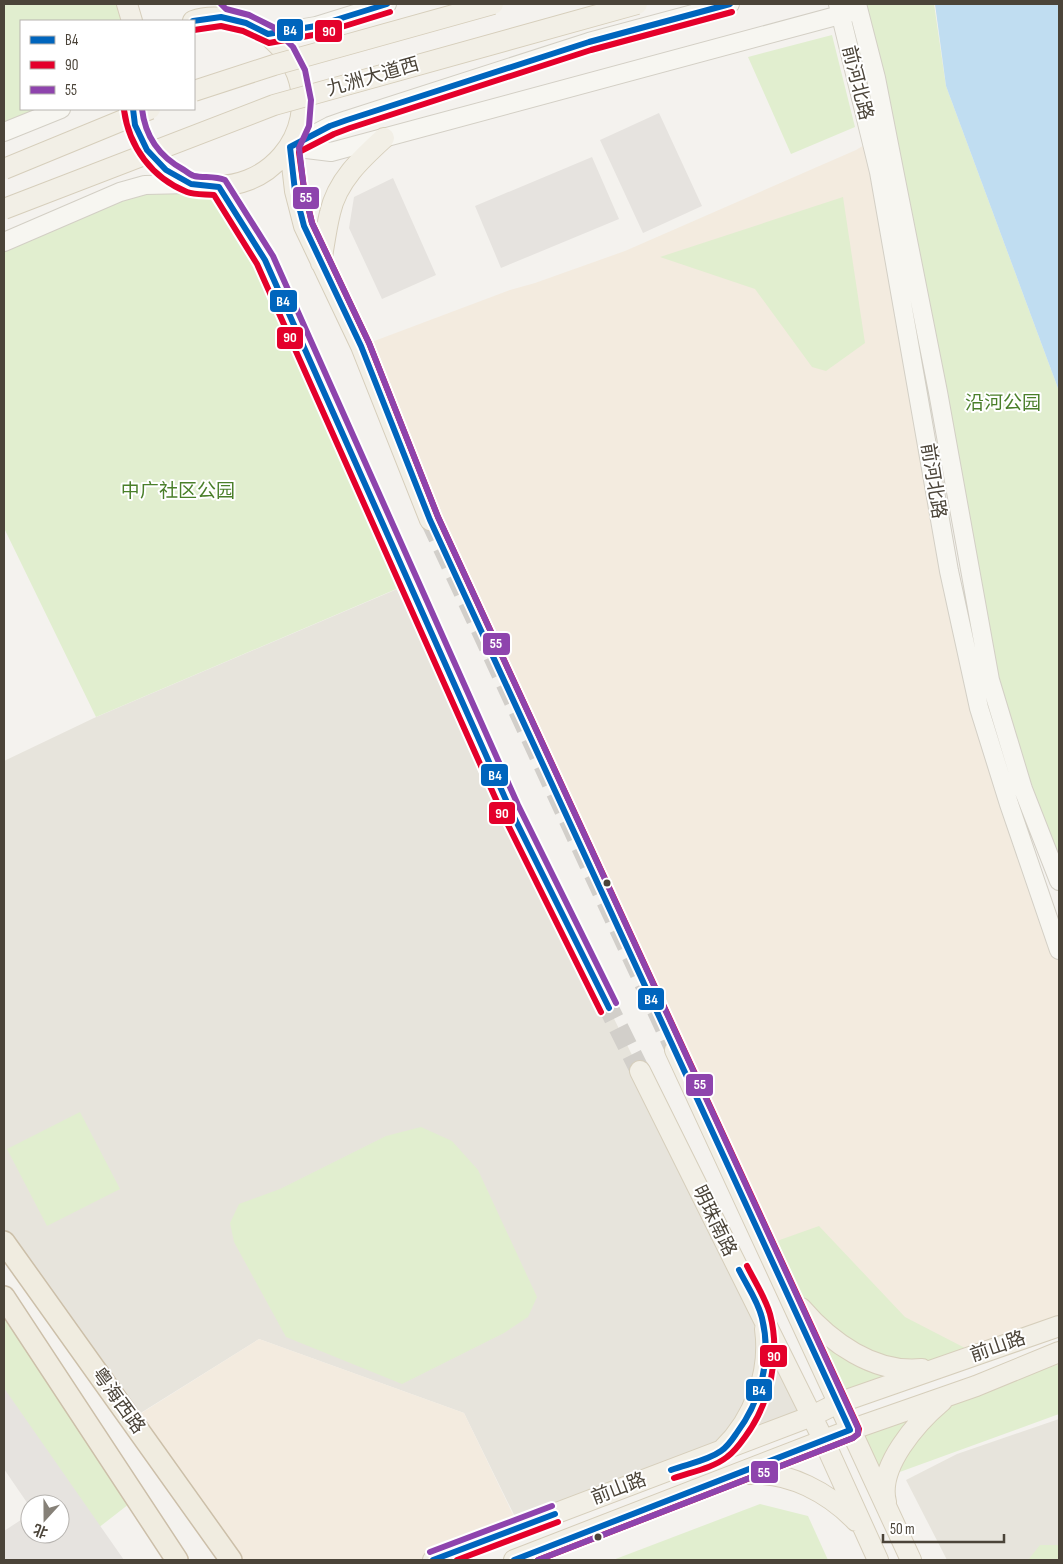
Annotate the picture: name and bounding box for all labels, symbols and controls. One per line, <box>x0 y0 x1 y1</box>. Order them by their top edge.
line badge: B4 <box>276 18 304 42</box>
line badge: 90 <box>314 19 343 43</box>
legend <box>20 20 195 110</box>
text: B4 <box>283 22 297 39</box>
text: 90 <box>322 23 336 40</box>
text: B4 <box>65 31 78 50</box>
street label: 前河北路 <box>837 43 877 123</box>
street label: 九洲大道西 <box>324 53 422 101</box>
text: 90 <box>65 56 78 75</box>
text: 55 <box>65 81 77 100</box>
line badge: 55 <box>292 186 320 210</box>
text: 55 <box>300 189 312 206</box>
line badge: B4 <box>269 289 298 313</box>
text: B4 <box>276 293 290 310</box>
line badge: 90 <box>276 326 304 350</box>
text: 90 <box>283 329 297 346</box>
park label: 沿河公园 <box>965 392 1041 415</box>
street label: 前河北路 <box>916 442 950 520</box>
park label: 中广社区公园 <box>121 480 235 503</box>
line badge: 55 <box>482 632 511 656</box>
text: 55 <box>490 635 502 652</box>
line badge: B4 <box>480 763 509 787</box>
text: B4 <box>488 767 502 784</box>
line badge: 90 <box>488 801 516 825</box>
text: 90 <box>495 805 509 822</box>
unlabelled marker <box>602 878 612 888</box>
line badge: B4 <box>637 987 665 1011</box>
text: B4 <box>644 991 658 1008</box>
line badge: 55 <box>685 1073 714 1097</box>
text: 55 <box>694 1076 706 1093</box>
street label: 明珠南路 <box>687 1182 741 1260</box>
street label: 前山路 <box>967 1327 1029 1367</box>
line badge: 90 <box>759 1344 788 1368</box>
text: 90 <box>767 1348 781 1365</box>
street label: 粤海西路 <box>86 1363 150 1439</box>
line badge: B4 <box>745 1378 773 1402</box>
text: B4 <box>752 1382 766 1399</box>
line badge: 55 <box>750 1460 779 1484</box>
text: 55 <box>758 1464 770 1481</box>
street label: 前山路 <box>588 1468 650 1510</box>
north arrow <box>20 1494 70 1544</box>
scale bar <box>883 1512 1004 1544</box>
text: 北 <box>31 1520 50 1541</box>
text: 50 m <box>890 1520 915 1539</box>
unlabelled marker <box>593 1532 603 1542</box>

